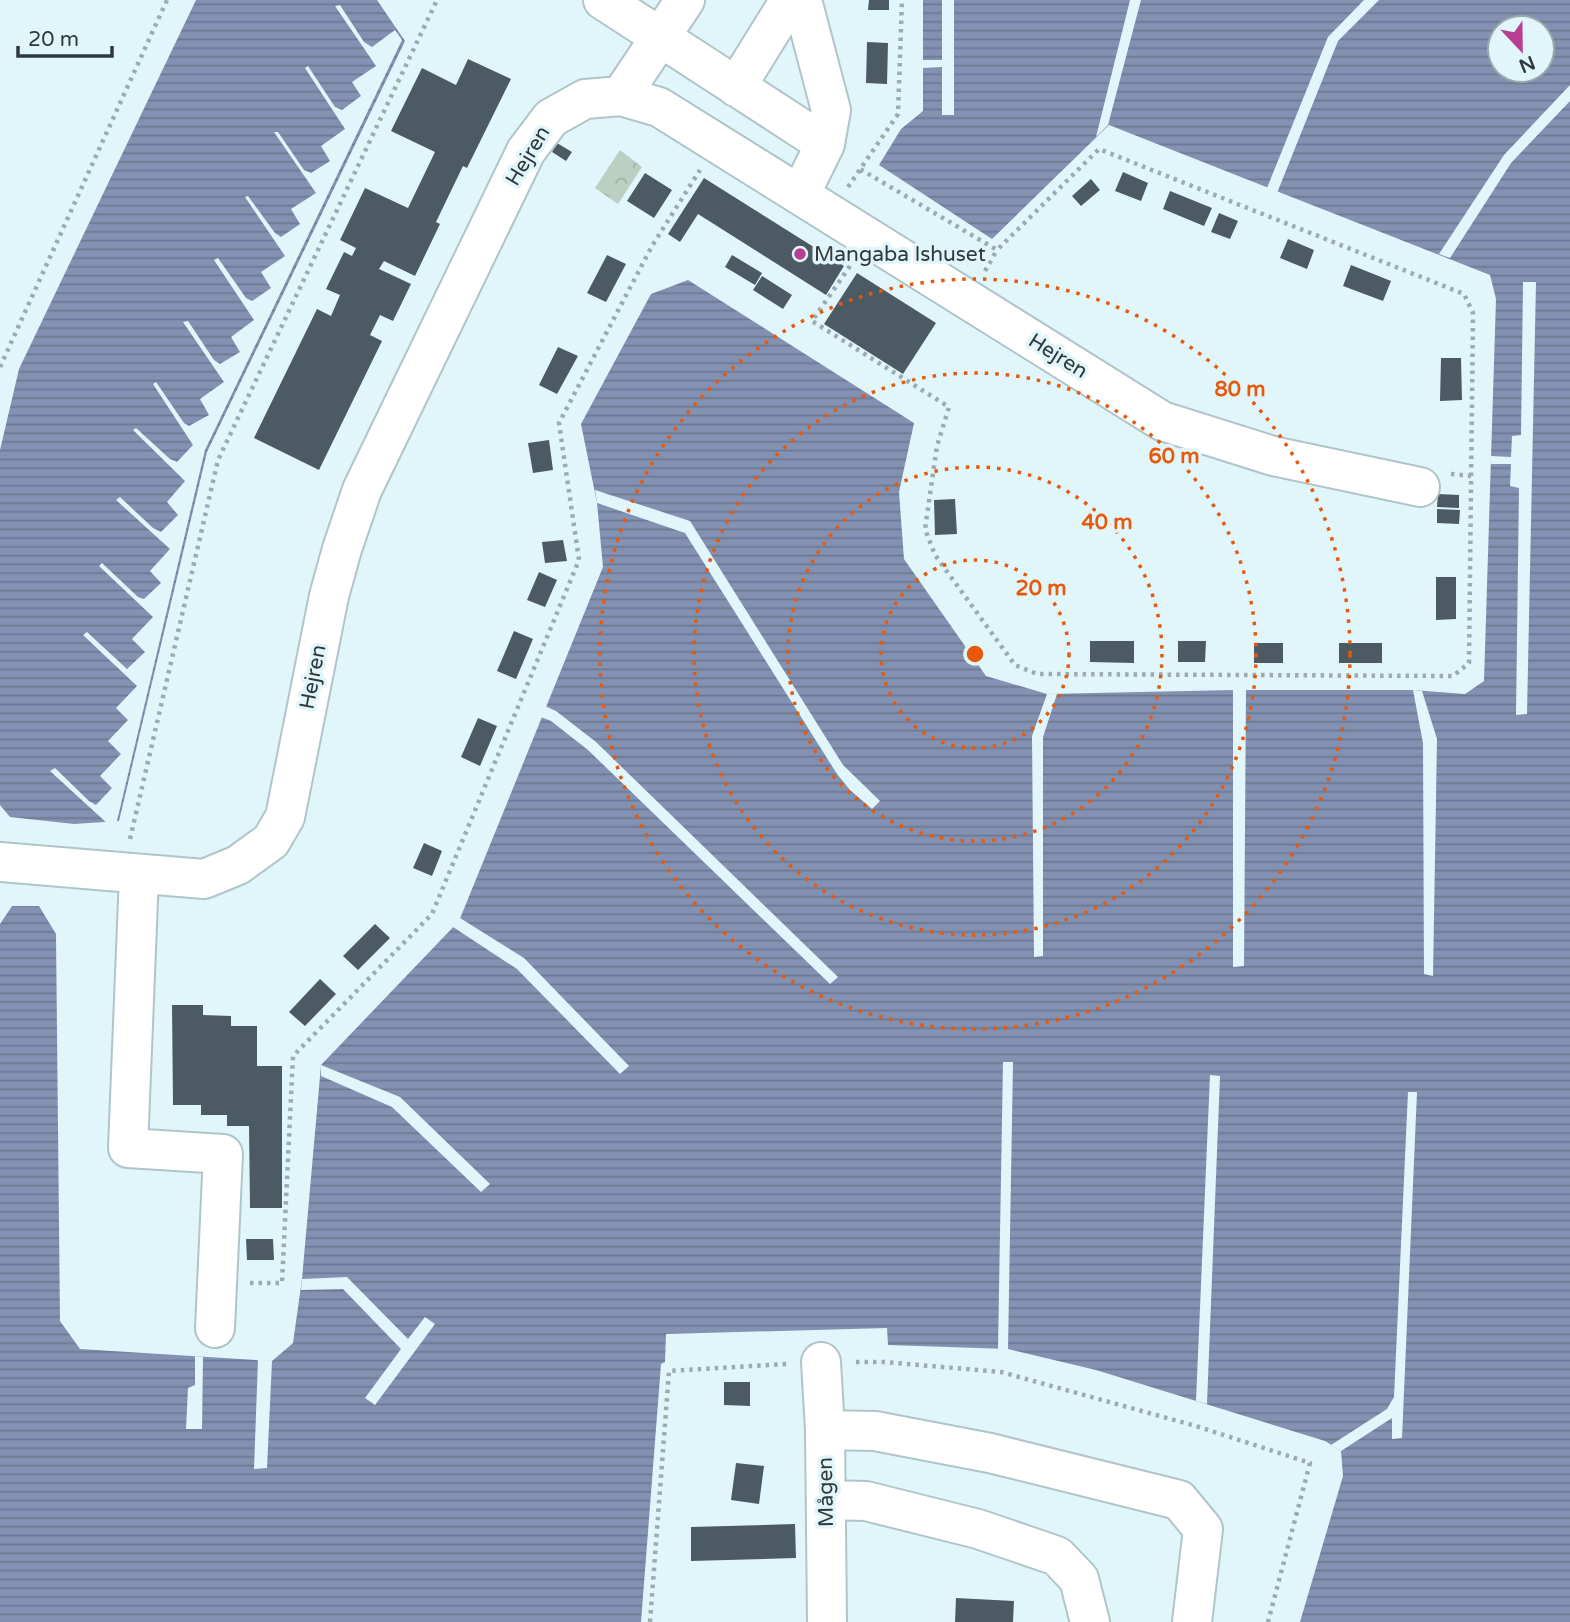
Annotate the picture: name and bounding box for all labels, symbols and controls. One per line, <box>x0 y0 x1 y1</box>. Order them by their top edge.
scale bar <box>18 14 112 58</box>
north arrow <box>1486 14 1556 84</box>
text: 20 m <box>28 27 79 52</box>
text: N <box>1516 51 1538 77</box>
street label: Hejren <box>500 122 556 190</box>
place label: Mangaba Ishuset <box>814 242 986 267</box>
marker: Mangaba Ishuset <box>792 246 808 262</box>
street label: Hejren <box>1024 328 1092 384</box>
text: 80 m <box>1214 377 1266 402</box>
text: 60 m <box>1148 444 1200 469</box>
text: 40 m <box>1081 510 1133 535</box>
text: 20 m <box>1015 576 1067 601</box>
centre of rings <box>963 642 987 666</box>
street label: Hejren <box>295 643 331 711</box>
street label: Mågen <box>813 1457 839 1527</box>

